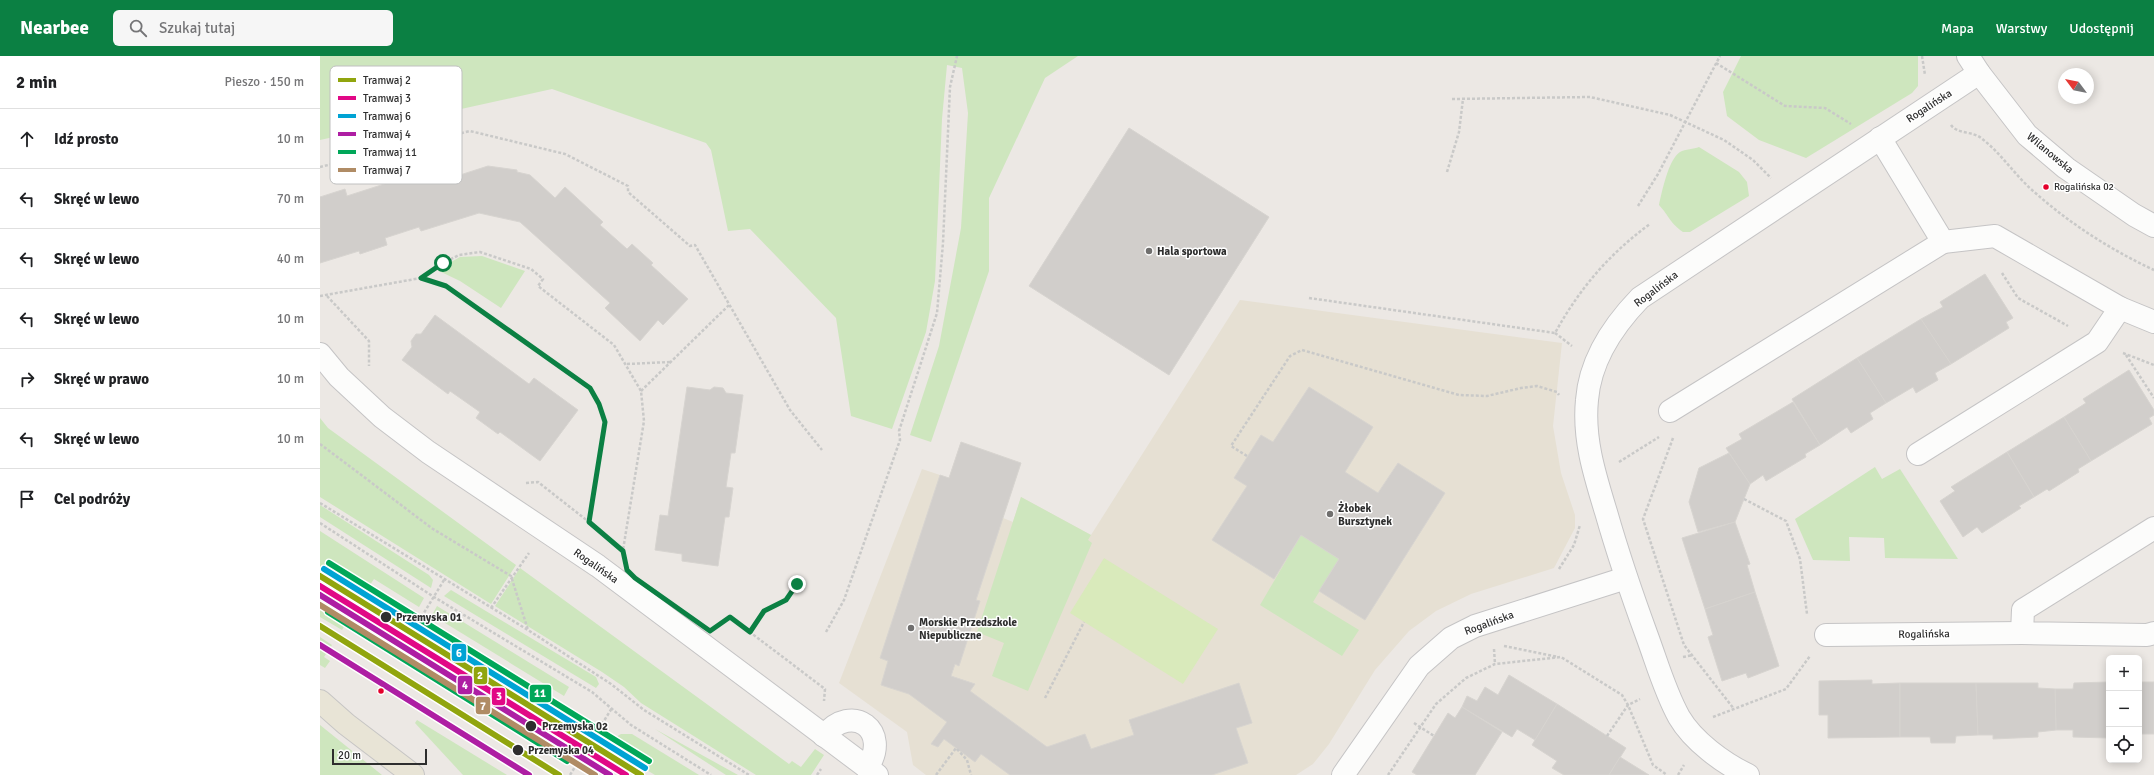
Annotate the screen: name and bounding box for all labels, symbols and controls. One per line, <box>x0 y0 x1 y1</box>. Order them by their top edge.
search box <box>113 10 393 46</box>
text: Nearbee <box>20 16 89 40</box>
icon: search <box>127 17 149 39</box>
text: Szukaj tutaj <box>159 19 235 37</box>
text: Mapa <box>1941 20 1974 37</box>
text: Warstwy <box>1996 20 2047 37</box>
text: Udostępnij <box>2069 20 2134 37</box>
legend <box>330 66 462 184</box>
north arrow <box>2058 68 2094 104</box>
text: 2 min <box>16 72 57 93</box>
text: Pieszo · 150 m <box>225 74 304 90</box>
text: Tramwaj 2 <box>363 74 411 87</box>
street label: Rogalińska <box>1904 86 1955 126</box>
text: Tramwaj 3 <box>363 92 411 105</box>
text: Tramwaj 6 <box>363 110 411 123</box>
icon: ahead <box>16 128 38 150</box>
text: Tramwaj 4 <box>363 128 411 141</box>
text: Idź prosto <box>54 130 118 148</box>
street label: Wilanowska <box>2024 130 2076 176</box>
text: 10 m <box>277 131 304 147</box>
text: Tramwaj 11 <box>363 146 417 159</box>
text: Tramwaj 7 <box>363 164 411 177</box>
place label: Rogalińska 02 <box>2054 181 2114 193</box>
marker: Rogalińska 02 <box>2041 182 2051 192</box>
icon: left <box>16 188 38 210</box>
text: Skręć w lewo <box>54 190 139 208</box>
text: 70 m <box>277 191 304 207</box>
place label: Hala sportowa <box>1157 245 1227 258</box>
marker: Hala sportowa <box>1144 246 1154 256</box>
icon: left <box>16 248 38 270</box>
text: Skręć w lewo <box>54 250 139 268</box>
text: 40 m <box>277 251 304 267</box>
route start <box>434 254 452 272</box>
street label: Rogalińska <box>1631 268 1681 310</box>
icon: left <box>16 308 38 330</box>
text: Skręć w lewo <box>54 310 139 328</box>
text: 10 m <box>277 311 304 327</box>
icon: right <box>16 368 38 390</box>
text: Skręć w prawo <box>54 370 149 388</box>
text: 10 m <box>277 371 304 387</box>
icon: left <box>16 428 38 450</box>
text: Skręć w lewo <box>54 430 139 448</box>
text: 10 m <box>277 431 304 447</box>
icon: arrive <box>16 488 38 510</box>
text: Cel podróży <box>54 490 130 508</box>
place label: Żłobek Bursztynek <box>1338 501 1392 528</box>
marker: Żłobek Bursztynek <box>1325 509 1335 519</box>
street label: Rogalińska <box>571 546 621 586</box>
route end <box>788 575 806 593</box>
street label: Rogalińska <box>1463 608 1516 638</box>
marker: Przemyska 01 <box>379 610 393 624</box>
place label: Przemyska 01 <box>396 611 462 624</box>
place label: Morskie Przedszkole Niepubliczne <box>919 616 1017 642</box>
marker: Morskie Przedszkole Niepubliczne <box>906 623 916 633</box>
street label: Rogalińska <box>1898 627 1950 641</box>
line badge: 6 <box>451 643 467 662</box>
text: 6 <box>456 647 462 660</box>
map controls <box>2106 655 2142 763</box>
button: + <box>2106 655 2142 691</box>
line badge: 2 <box>473 666 488 685</box>
text: 2 <box>477 669 483 682</box>
line badge: 4 <box>457 675 473 695</box>
text: 4 <box>462 679 468 692</box>
line badge: 11 <box>529 684 552 703</box>
unlabelled marker <box>376 686 386 696</box>
line badge: 3 <box>491 687 506 706</box>
text: 11 <box>534 687 546 700</box>
text: 3 <box>496 690 502 703</box>
button: − <box>2106 691 2142 727</box>
line badge: 7 <box>475 696 491 715</box>
text: 7 <box>480 700 486 713</box>
marker: Przemyska 02 <box>524 719 538 733</box>
place label: Przemyska 02 <box>542 720 608 733</box>
button: locate <box>2106 727 2142 763</box>
marker: Przemyska 04 <box>511 743 525 757</box>
place label: Przemyska 04 <box>528 744 594 757</box>
scale bar <box>332 747 427 766</box>
text: 20 m <box>338 749 361 762</box>

